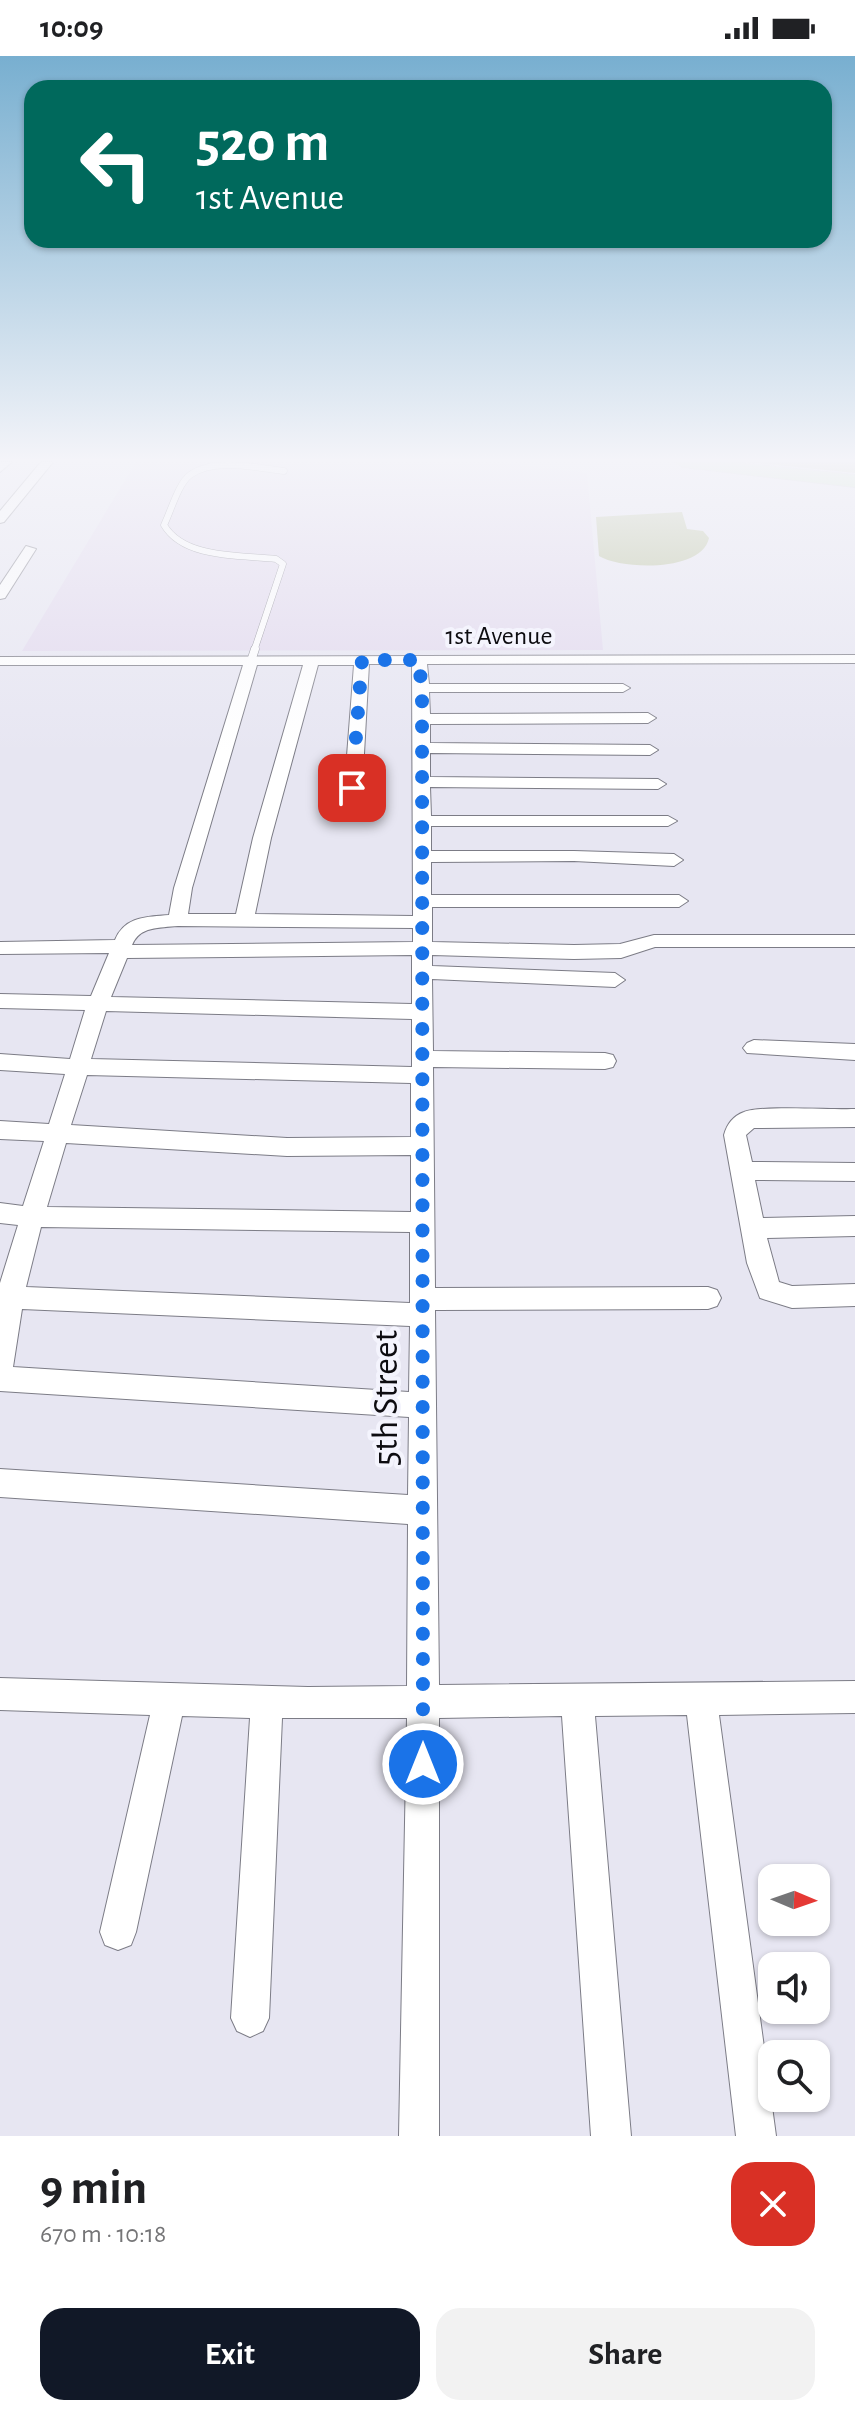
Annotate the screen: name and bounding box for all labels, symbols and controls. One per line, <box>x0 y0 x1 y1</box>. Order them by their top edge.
text: 10:09 <box>40 13 103 43</box>
icon: left <box>64 112 168 216</box>
text: 520 m <box>196 115 329 171</box>
text: 1st Avenue <box>196 180 344 216</box>
street label: 1st Avenue <box>446 623 552 649</box>
pin <box>318 754 386 822</box>
icon: arrive <box>330 766 374 810</box>
street label: 5th Street <box>368 1330 404 1466</box>
position arrow <box>381 1722 465 1806</box>
north arrow <box>758 1864 830 1936</box>
map controls <box>758 1864 830 2112</box>
button: sound <box>758 1952 830 2024</box>
button: search <box>758 2040 830 2112</box>
button: close <box>731 2162 815 2246</box>
text: 9 min <box>40 2165 147 2213</box>
text: 670 m · 10:18 <box>40 2221 166 2247</box>
button: Exit <box>40 2308 420 2400</box>
button: Share <box>436 2308 815 2400</box>

